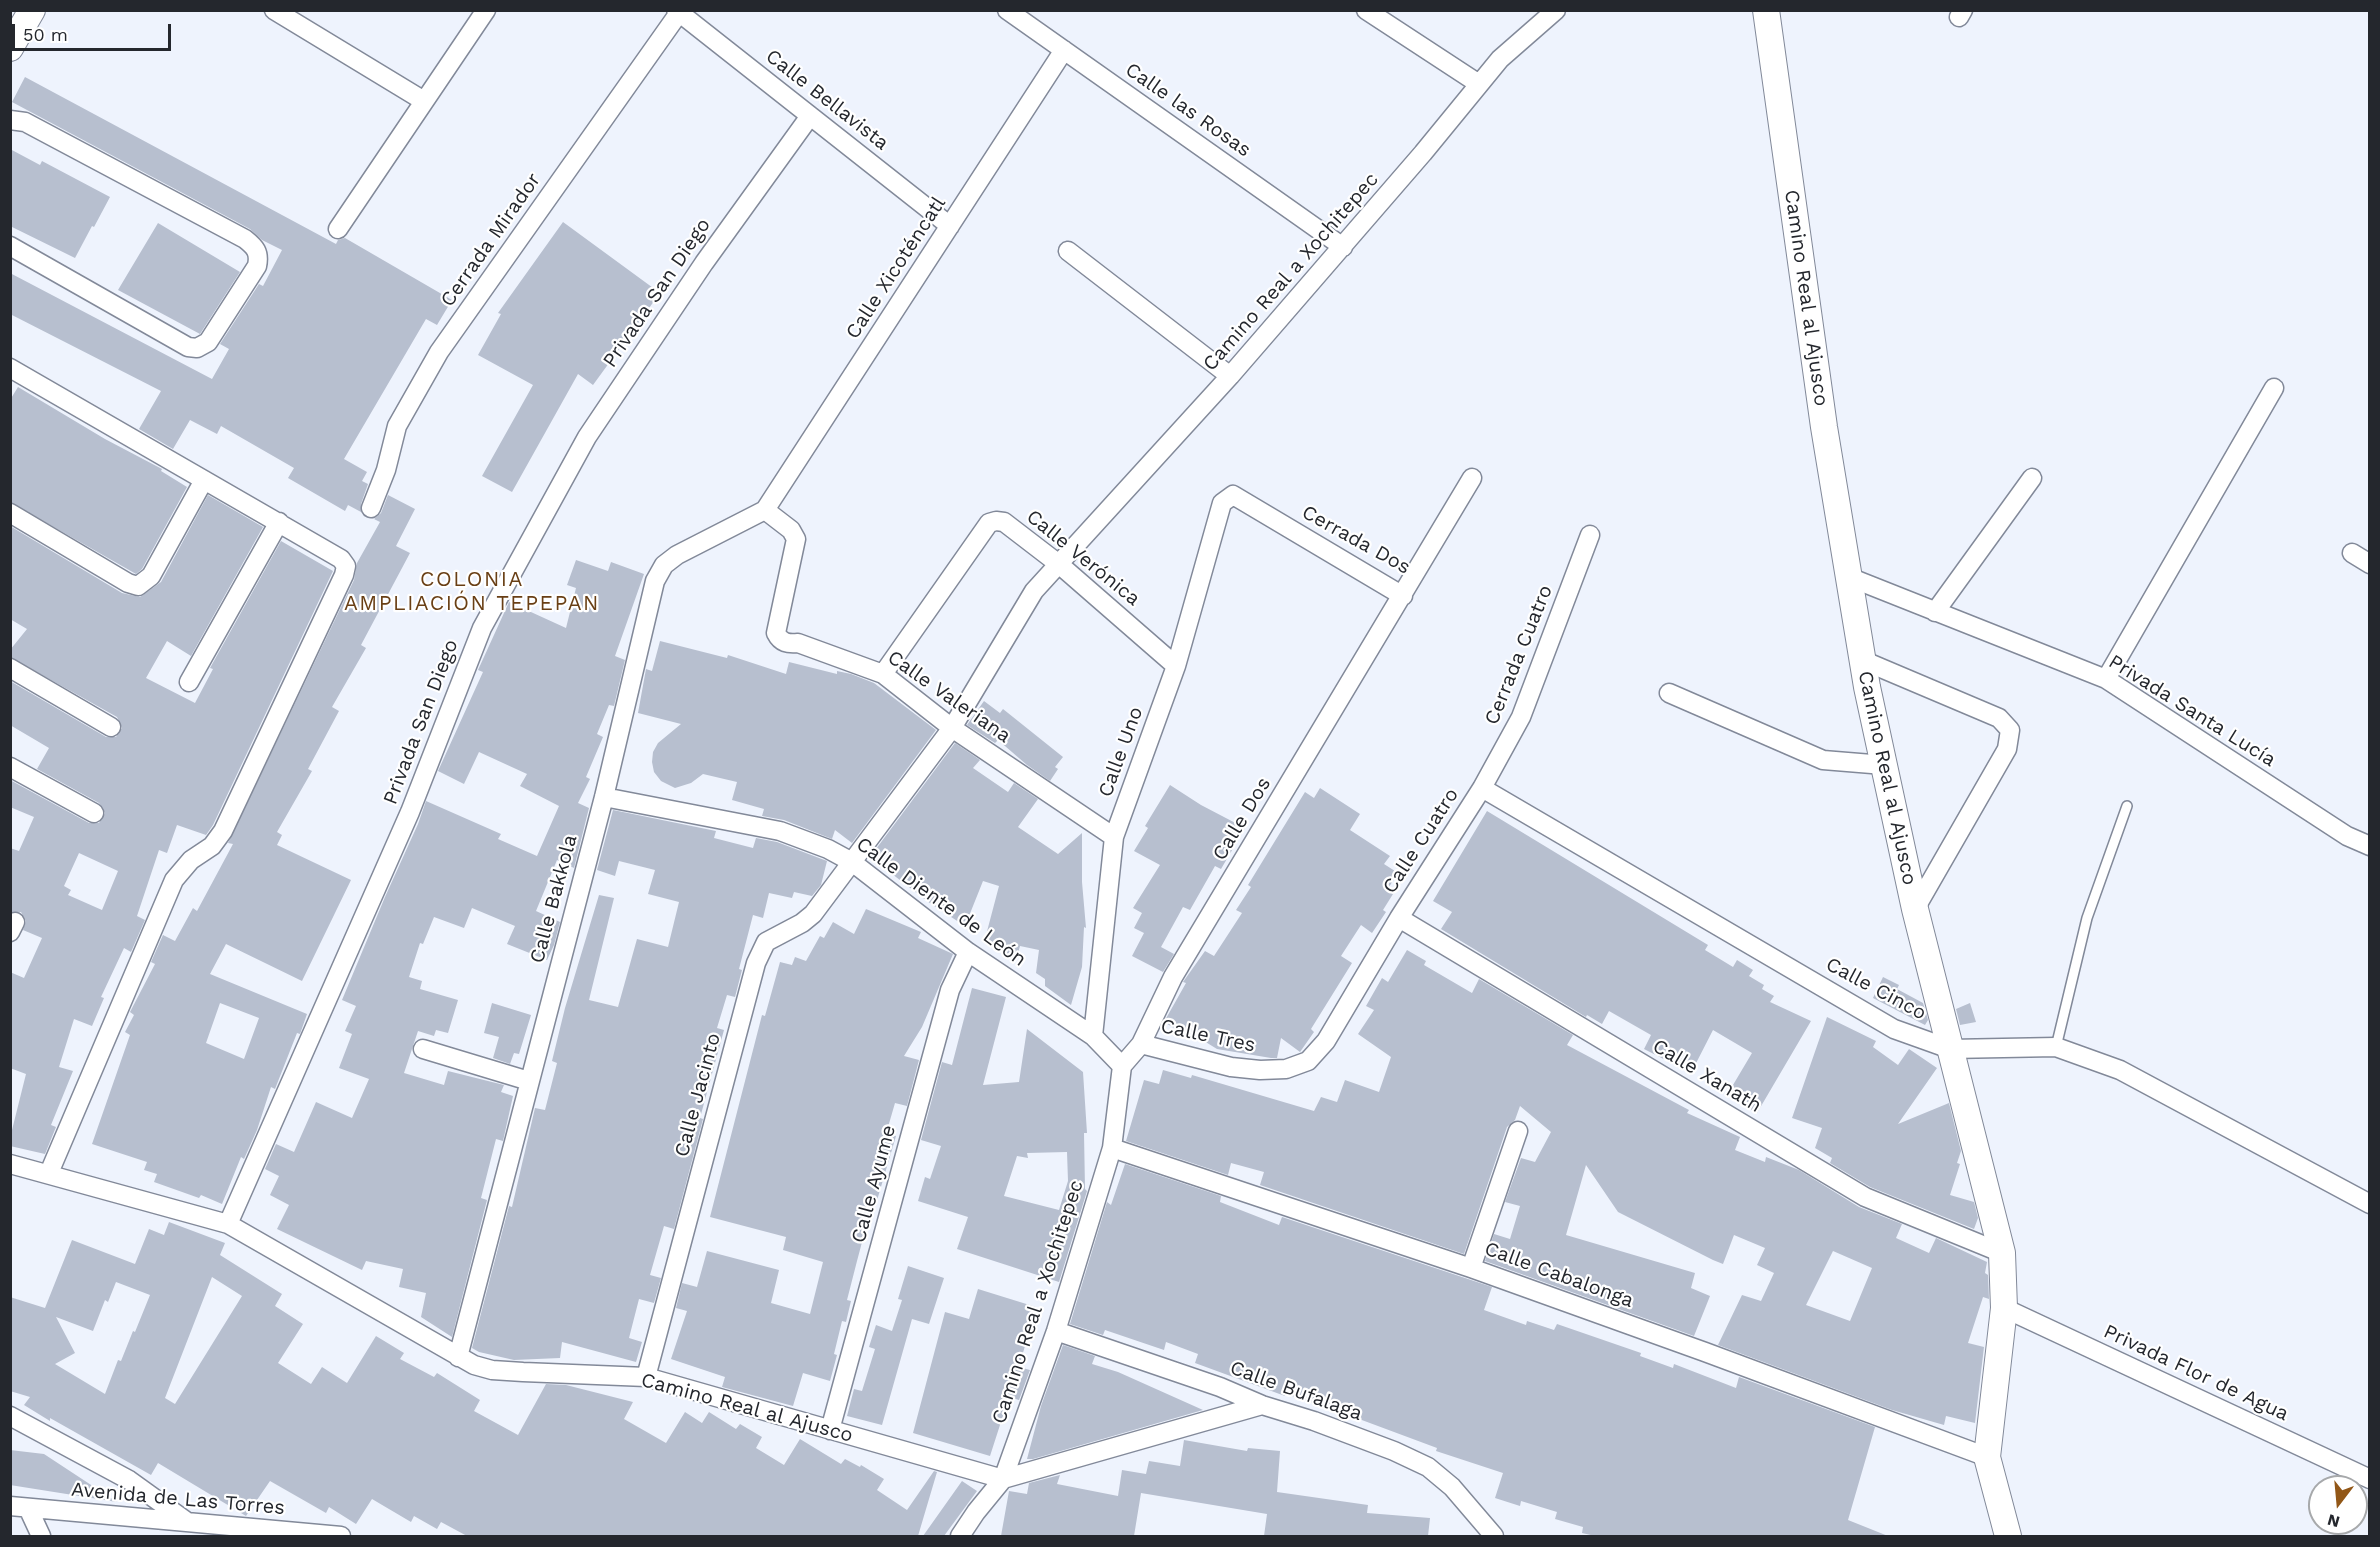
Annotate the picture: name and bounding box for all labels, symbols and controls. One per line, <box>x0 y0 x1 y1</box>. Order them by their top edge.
scale bar <box>15 12 174 50</box>
text: 50 m <box>23 24 68 45</box>
street label: Calle Bellavista <box>761 45 893 155</box>
street label: Calle las Rosas <box>1121 58 1255 162</box>
street label: Camino Real a Xochitepec <box>1198 168 1384 376</box>
street label: Cerrada Mirador <box>436 169 546 311</box>
street label: Camino Real al Ajusco <box>1779 188 1833 408</box>
street label: Calle Xicoténcatl <box>841 192 951 344</box>
street label: Privada San Diego <box>598 214 716 372</box>
street label: Cerrada Dos <box>1298 500 1414 580</box>
street label: Calle Verónica <box>1021 505 1145 611</box>
district label: COLONIA AMPLIACIÓN TEPEPAN <box>344 567 600 617</box>
street label: Cerrada Cuatro <box>1480 582 1558 728</box>
street label: Privada San Diego <box>378 636 464 808</box>
street label: Calle Valeriana <box>883 646 1015 748</box>
street label: Privada Santa Lucía <box>2104 650 2280 772</box>
street label: Camino Real al Ajusco <box>1853 669 1921 887</box>
street label: Calle Uno <box>1094 704 1148 800</box>
street label: Calle Dos <box>1208 773 1276 865</box>
street label: Calle Cuatro <box>1378 784 1464 898</box>
street label: Calle Bakkola <box>525 832 583 966</box>
street label: Calle Diente de León <box>851 832 1031 972</box>
street label: Calle Cinco <box>1822 953 1930 1025</box>
street label: Calle Tres <box>1158 1014 1258 1058</box>
street label: Calle Jacinto <box>670 1031 726 1159</box>
street label: Calle Xanath <box>1648 1034 1766 1118</box>
street label: Calle Ayume <box>847 1122 901 1246</box>
street label: Camino Real a Xochitepec <box>987 1177 1089 1427</box>
street label: Calle Cabalonga <box>1481 1237 1637 1313</box>
street label: Privada Flor de Agua <box>2100 1320 2292 1426</box>
street label: Calle Bufalaga <box>1227 1356 1365 1426</box>
street label: Camino Real al Ajusco <box>638 1368 856 1448</box>
north arrow <box>2308 1475 2368 1535</box>
street label: Avenida de Las Torres <box>70 1478 286 1520</box>
text: N <box>2325 1510 2342 1532</box>

